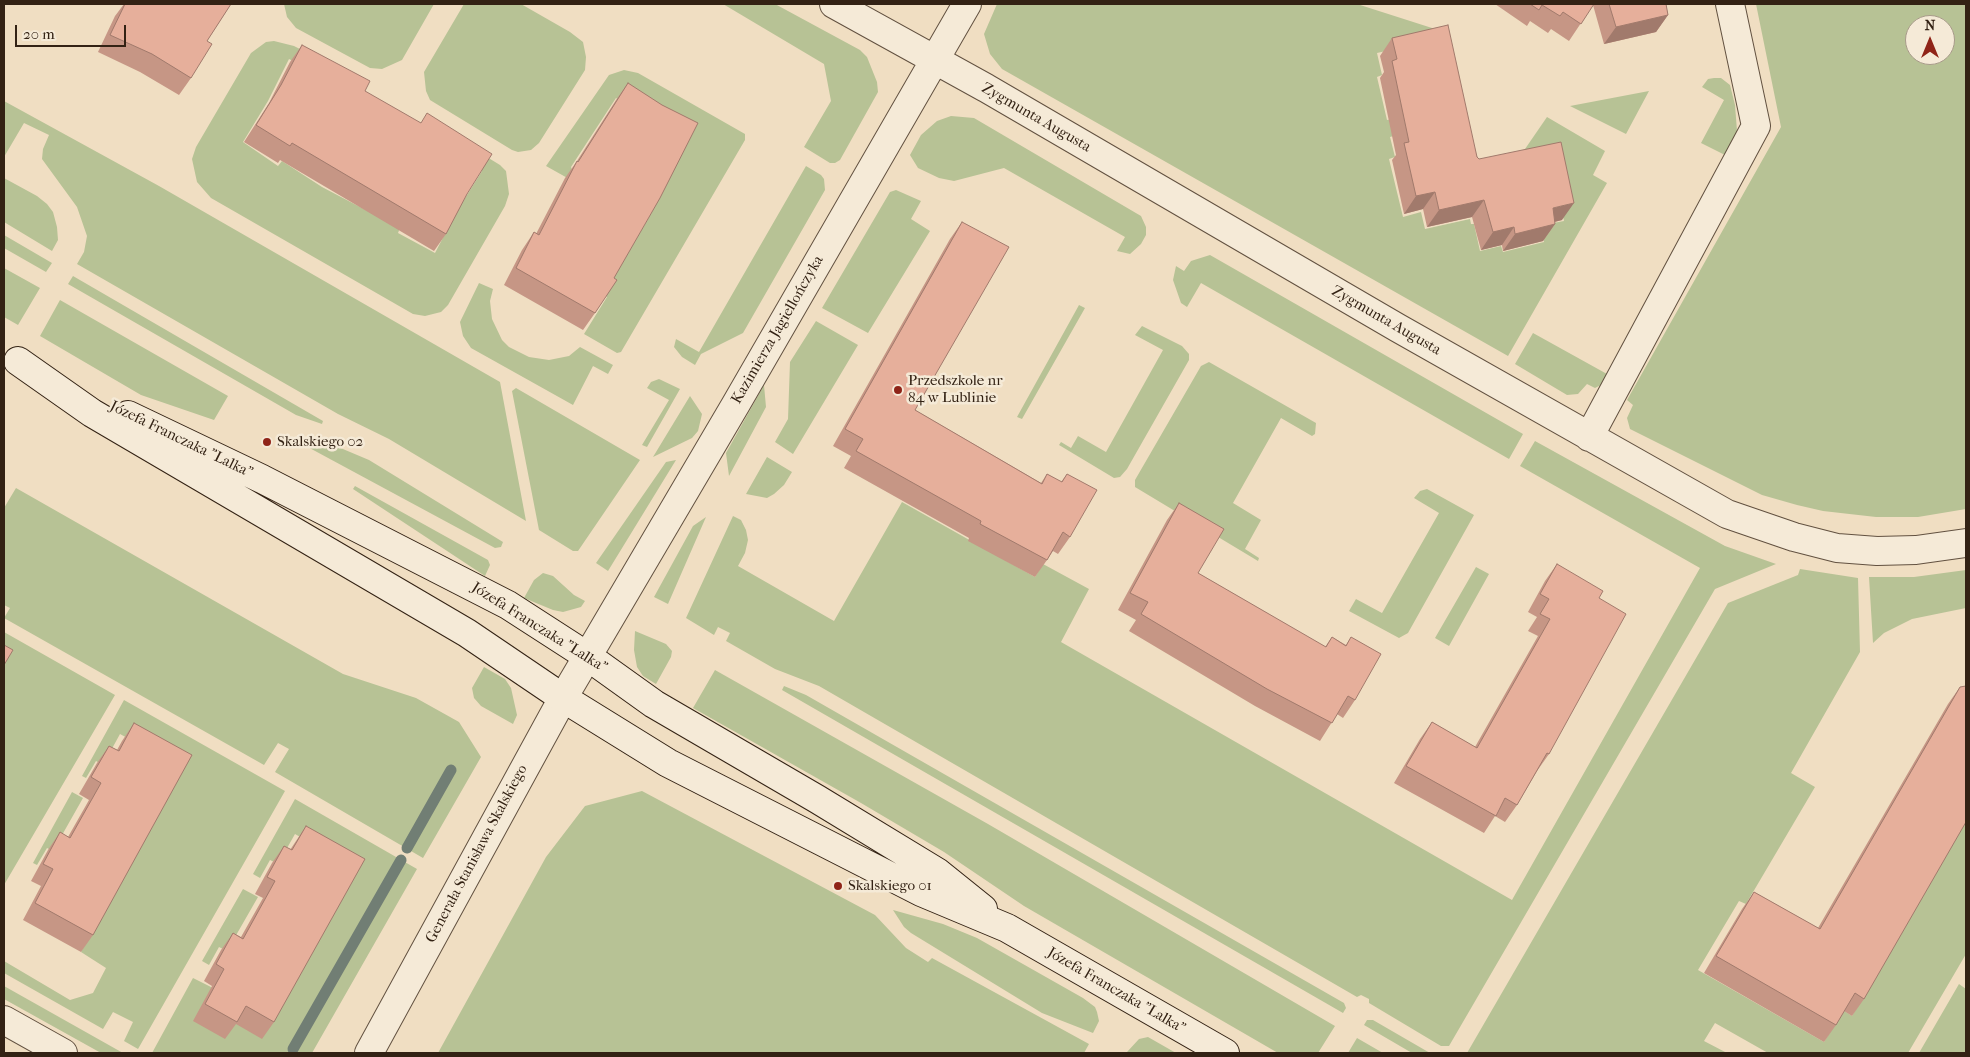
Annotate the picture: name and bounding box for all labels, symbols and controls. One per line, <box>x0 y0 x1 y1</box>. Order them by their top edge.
scale bar <box>18 15 129 47</box>
north arrow <box>1905 15 1955 65</box>
text: N <box>1925 17 1935 34</box>
text: 20 m <box>23 25 55 43</box>
street label: Zygmunta Augusta <box>978 79 1094 157</box>
street label: Kazimierza Jagiellończyka <box>728 253 828 407</box>
street label: Zygmunta Augusta <box>1328 282 1444 360</box>
place label: Przedszkole nr 84 w Lublinie <box>908 372 1003 407</box>
marker: Przedszkole nr 84 w Lublinie <box>892 384 904 396</box>
street label: Józefa Franczaka "Lalka" <box>107 398 255 482</box>
place label: Skalskiego 02 <box>277 433 363 451</box>
marker: Skalskiego 02 <box>261 436 273 448</box>
street label: Józefa Franczaka "Lalka" <box>468 579 610 677</box>
street label: Generała Stanisława Skalskiego <box>422 762 532 946</box>
place label: Skalskiego 01 <box>848 877 932 895</box>
marker: Skalskiego 01 <box>832 880 844 892</box>
street label: Józefa Franczaka "Lalka" <box>1044 944 1188 1038</box>

